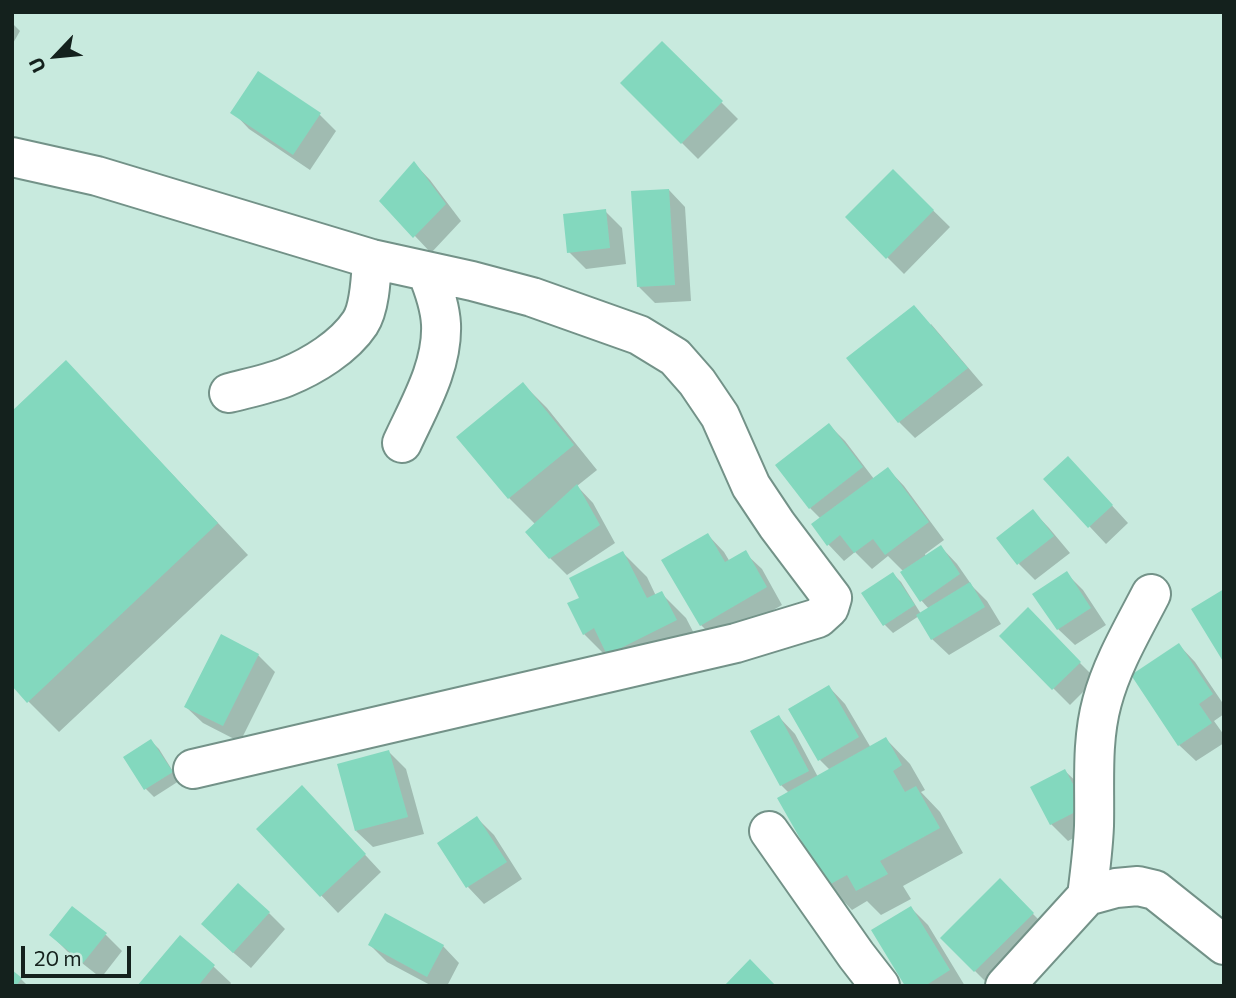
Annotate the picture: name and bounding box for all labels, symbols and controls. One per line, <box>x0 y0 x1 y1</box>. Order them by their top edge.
north arrow <box>21 21 91 91</box>
text: U <box>23 54 50 77</box>
scale bar <box>24 932 135 976</box>
text: 20 m <box>34 945 82 970</box>

